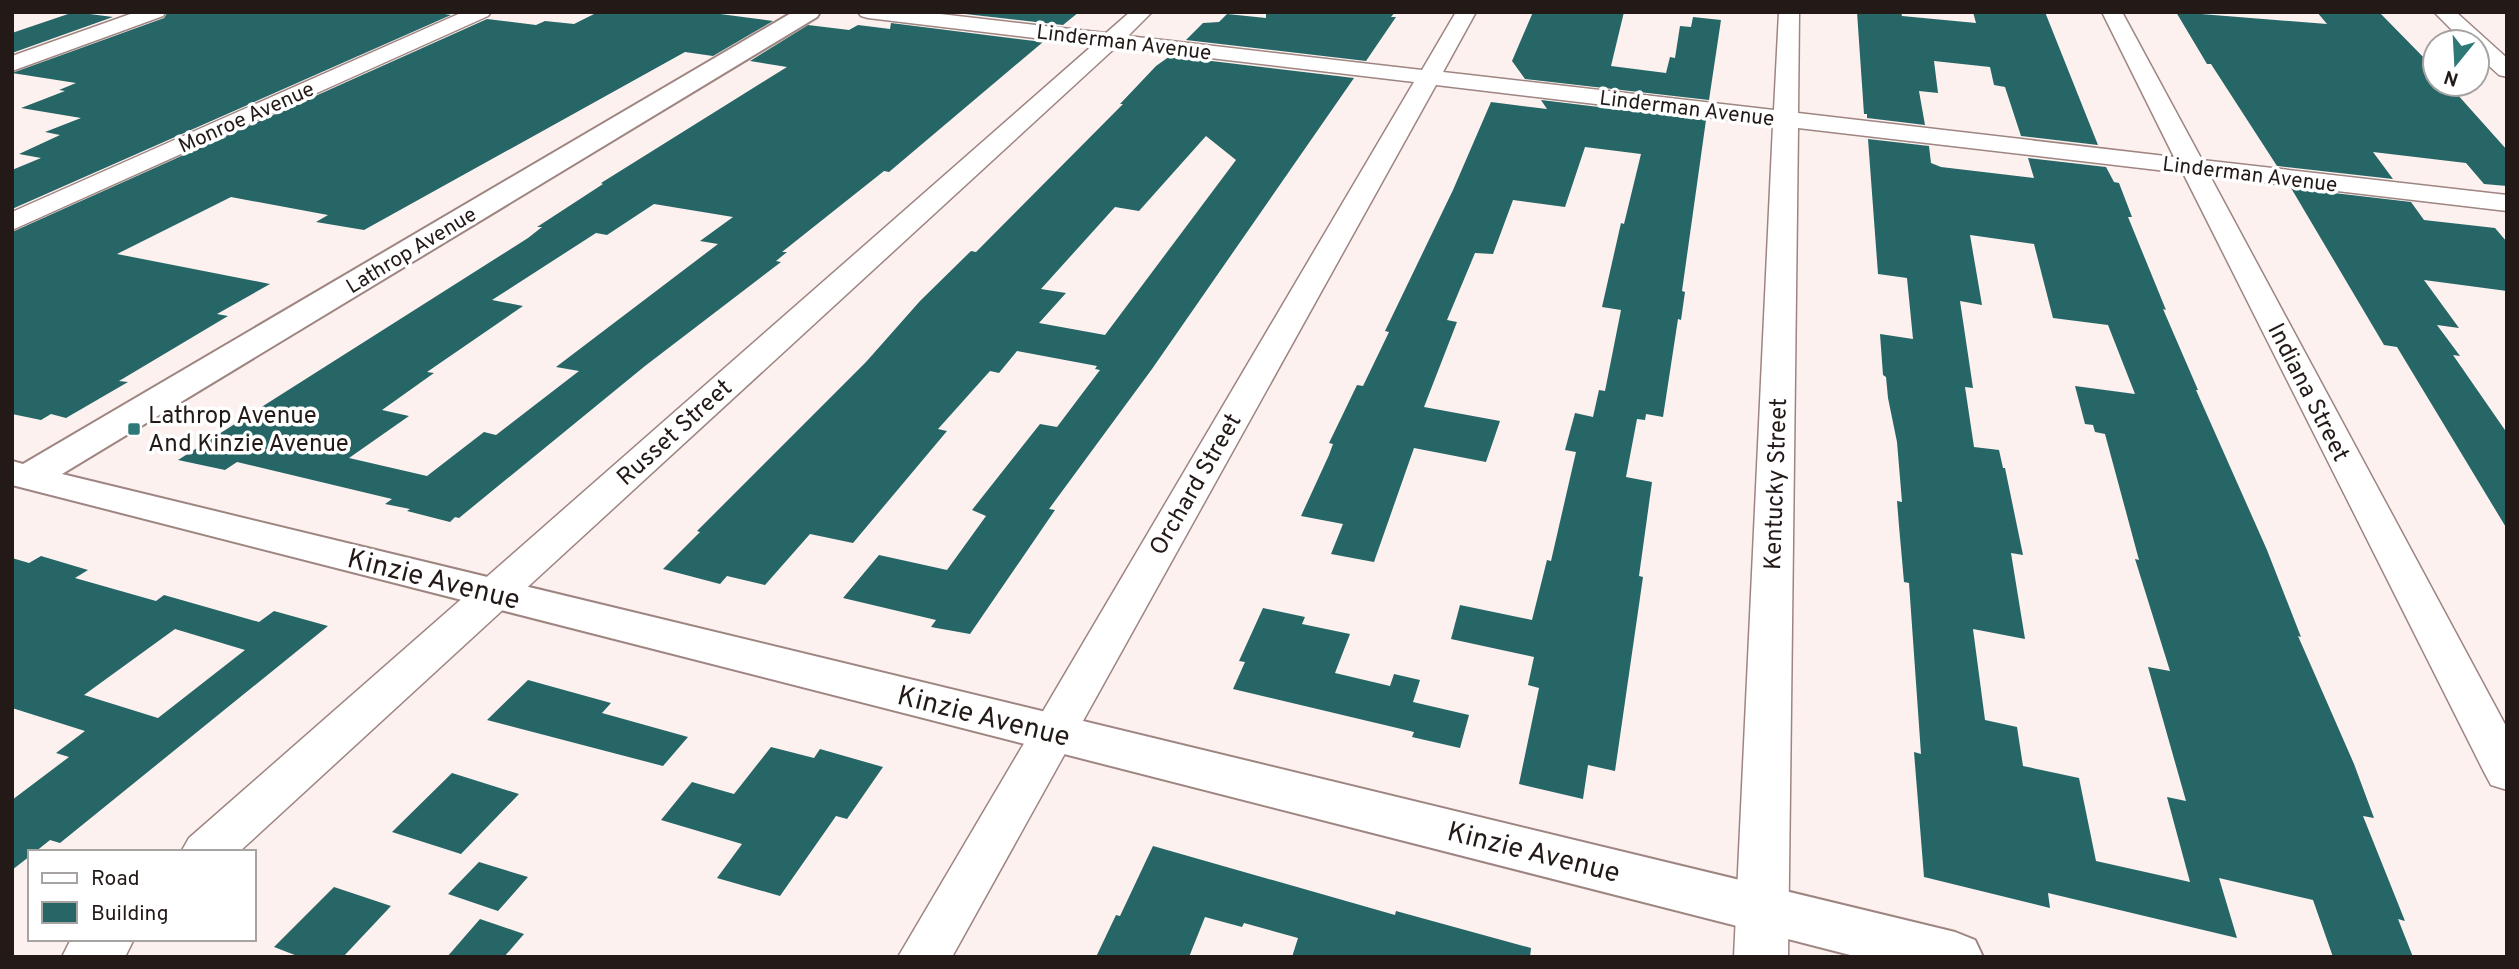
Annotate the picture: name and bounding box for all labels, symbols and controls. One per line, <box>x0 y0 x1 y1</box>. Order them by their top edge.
street label: Linderman Avenue <box>1035 19 1213 68</box>
north arrow <box>2421 28 2491 98</box>
text: N <box>2441 64 2462 91</box>
street label: Monroe Avenue <box>174 76 319 160</box>
street label: Linderman Avenue <box>1598 85 1776 134</box>
street label: Linderman Avenue <box>2161 151 2339 200</box>
street label: Lathrop Avenue <box>342 202 482 301</box>
street label: Indiana Street <box>2260 319 2355 467</box>
street label: Russet Street <box>611 374 739 493</box>
street label: Kentucky Street <box>1759 397 1795 571</box>
place label: Lathrop Avenue And Kinzie Avenue <box>148 402 349 460</box>
street label: Orchard Street <box>1144 409 1249 561</box>
marker: Lathrop Avenue And Kinzie Avenue <box>126 421 142 437</box>
street label: Kinzie Avenue <box>343 542 523 620</box>
street label: Kinzie Avenue <box>893 679 1073 757</box>
street label: Kinzie Avenue <box>1443 815 1623 893</box>
legend <box>28 850 256 941</box>
text: Road <box>91 866 140 893</box>
text: Building <box>91 901 169 928</box>

